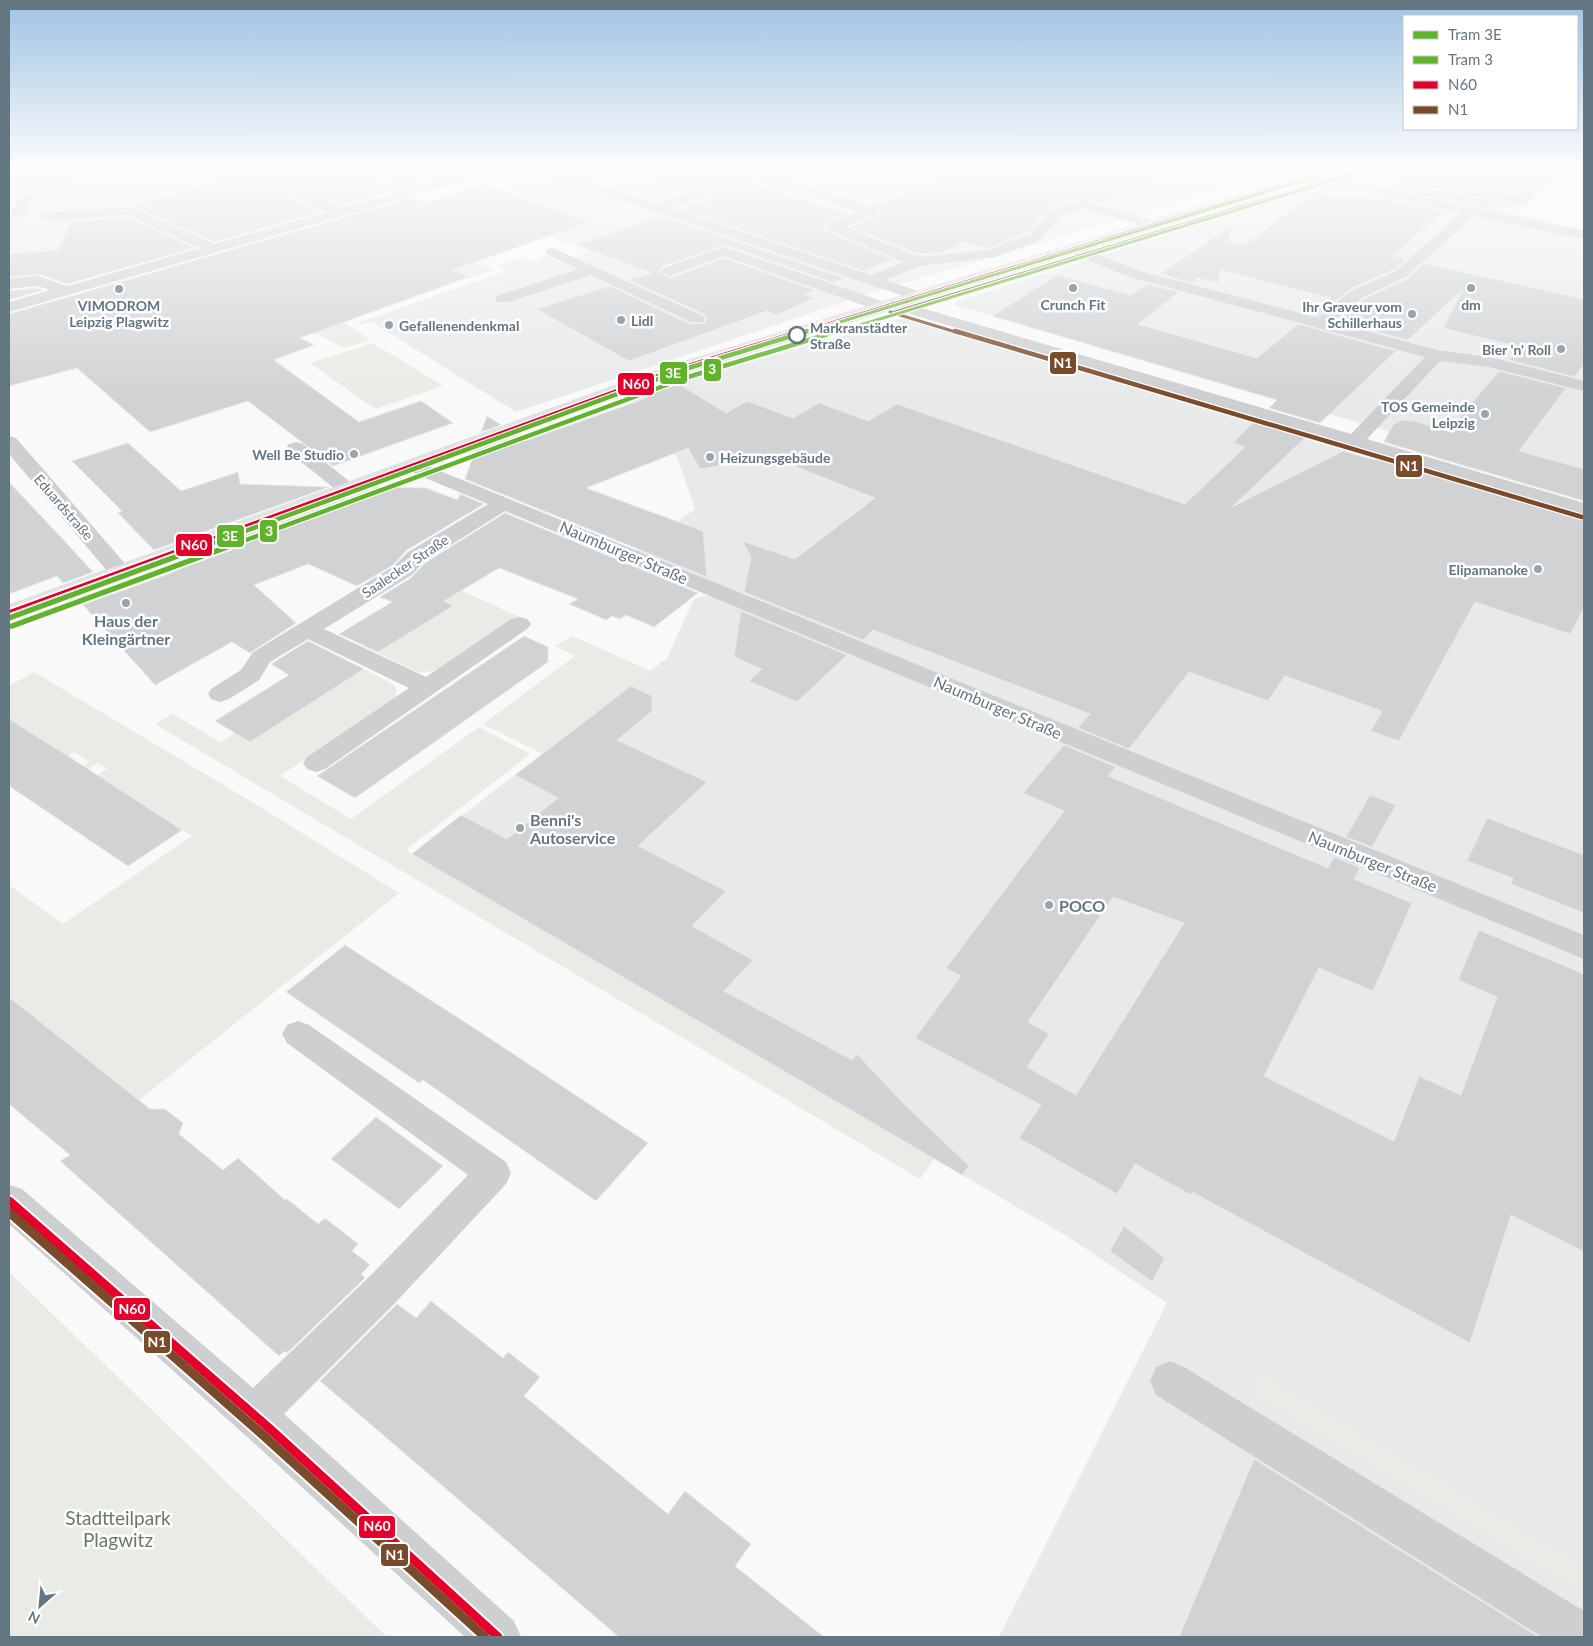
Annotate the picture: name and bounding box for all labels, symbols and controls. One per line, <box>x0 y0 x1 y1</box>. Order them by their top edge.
legend <box>1403 15 1578 130</box>
text: Tram 3E <box>1448 25 1502 43</box>
text: Tram 3 <box>1448 50 1493 68</box>
text: N60 <box>1448 75 1477 93</box>
text: N1 <box>1448 100 1468 118</box>
marker: Crunch Fit <box>1067 282 1079 294</box>
marker: dm <box>1465 282 1477 294</box>
marker: VIMODROM Leipzig Plagwitz <box>113 283 125 295</box>
place label: Crunch Fit <box>1041 296 1106 313</box>
place label: dm <box>1461 296 1481 313</box>
place label: VIMODROM Leipzig Plagwitz <box>69 297 169 330</box>
place label: Ihr Graveur vom Schillerhaus <box>1302 298 1402 331</box>
marker: Ihr Graveur vom Schillerhaus <box>1406 308 1418 320</box>
place label: Lidl <box>631 312 653 329</box>
marker: Lidl <box>615 314 627 326</box>
place label: Gefallenendenkmal <box>399 317 519 334</box>
marker: Gefallenendenkmal <box>383 319 395 331</box>
place label: Markranstädter Straße <box>810 319 908 352</box>
marker: Markranstädter Straße <box>788 326 806 344</box>
place label: Bier 'n' Roll <box>1482 341 1551 358</box>
marker: Bier 'n' Roll <box>1555 343 1567 355</box>
line badge: N1 <box>1049 351 1077 375</box>
text: N1 <box>1054 354 1072 371</box>
line badge: 3 <box>703 358 722 382</box>
text: 3 <box>708 360 716 377</box>
line badge: 3E <box>659 361 688 385</box>
text: 3E <box>665 364 681 381</box>
line badge: N60 <box>617 372 655 396</box>
text: N60 <box>622 375 650 392</box>
place label: TOS Gemeinde Leipzig <box>1381 398 1476 431</box>
marker: TOS Gemeinde Leipzig <box>1479 408 1491 420</box>
place label: Well Be Studio <box>252 446 344 463</box>
marker: Well Be Studio <box>348 448 360 460</box>
place label: Heizungsgebäude <box>720 449 831 466</box>
marker: Heizungsgebäude <box>704 451 716 463</box>
line badge: N1 <box>1395 454 1423 478</box>
text: N1 <box>1400 457 1418 474</box>
street label: Eduardstraße <box>31 471 97 543</box>
street label: Naumburger Straße <box>557 516 691 588</box>
line badge: 3 <box>259 519 278 543</box>
text: 3 <box>265 522 273 539</box>
line badge: 3E <box>216 524 245 548</box>
text: 3E <box>222 527 238 544</box>
street label: Saalecker Straße <box>358 531 452 601</box>
line badge: N60 <box>175 533 213 557</box>
text: N60 <box>180 536 208 553</box>
place label: Elipamanoke <box>1449 561 1529 578</box>
marker: Elipamanoke <box>1532 563 1544 575</box>
marker: Haus der Kleingärtner <box>120 597 132 609</box>
place label: Haus der Kleingärtner <box>82 611 170 648</box>
street label: Naumburger Straße <box>931 671 1065 743</box>
place label: Benni's Autoservice <box>529 810 616 847</box>
marker: Benni's Autoservice <box>514 822 526 834</box>
street label: Naumburger Straße <box>1306 826 1440 896</box>
place label: POCO <box>1059 896 1105 915</box>
marker: POCO <box>1043 899 1055 911</box>
line badge: N60 <box>113 1297 151 1321</box>
text: N60 <box>118 1300 146 1317</box>
line badge: N1 <box>143 1330 171 1354</box>
text: N1 <box>148 1333 166 1350</box>
park label: Stadtteilpark Plagwitz <box>65 1506 171 1551</box>
line badge: N60 <box>358 1515 396 1539</box>
text: N60 <box>363 1517 391 1534</box>
line badge: N1 <box>380 1543 409 1567</box>
text: N1 <box>386 1546 404 1563</box>
north arrow <box>15 1581 65 1631</box>
text: N <box>25 1608 43 1628</box>

